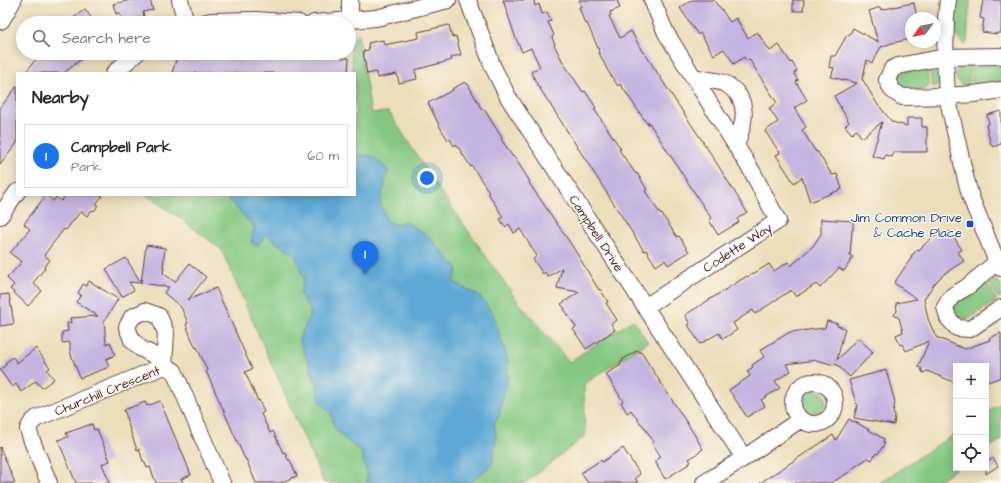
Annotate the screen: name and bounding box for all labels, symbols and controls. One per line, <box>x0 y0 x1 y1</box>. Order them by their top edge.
north arrow <box>905 12 941 48</box>
search box <box>16 16 356 60</box>
icon: search <box>30 27 52 49</box>
text: Search here <box>62 28 151 49</box>
text: Nearby <box>32 86 89 110</box>
text: Campbell Park <box>71 137 171 158</box>
text: 1 <box>45 147 47 165</box>
text: 60 m <box>307 147 339 165</box>
text: Park <box>71 158 101 176</box>
your location <box>417 168 437 188</box>
street label: Campbell Drive <box>565 192 628 275</box>
place label: Jim Common Drive & Cache Place <box>851 209 962 242</box>
street label: Codette Way <box>700 219 776 278</box>
marker: Jim Common Drive & Cache Place <box>965 219 975 229</box>
pin: 1 <box>352 241 378 274</box>
street label: Churchill Crescent <box>52 361 163 420</box>
map controls <box>953 363 989 471</box>
button: + <box>953 363 989 399</box>
button: − <box>953 399 989 435</box>
button: locate <box>953 435 989 471</box>

